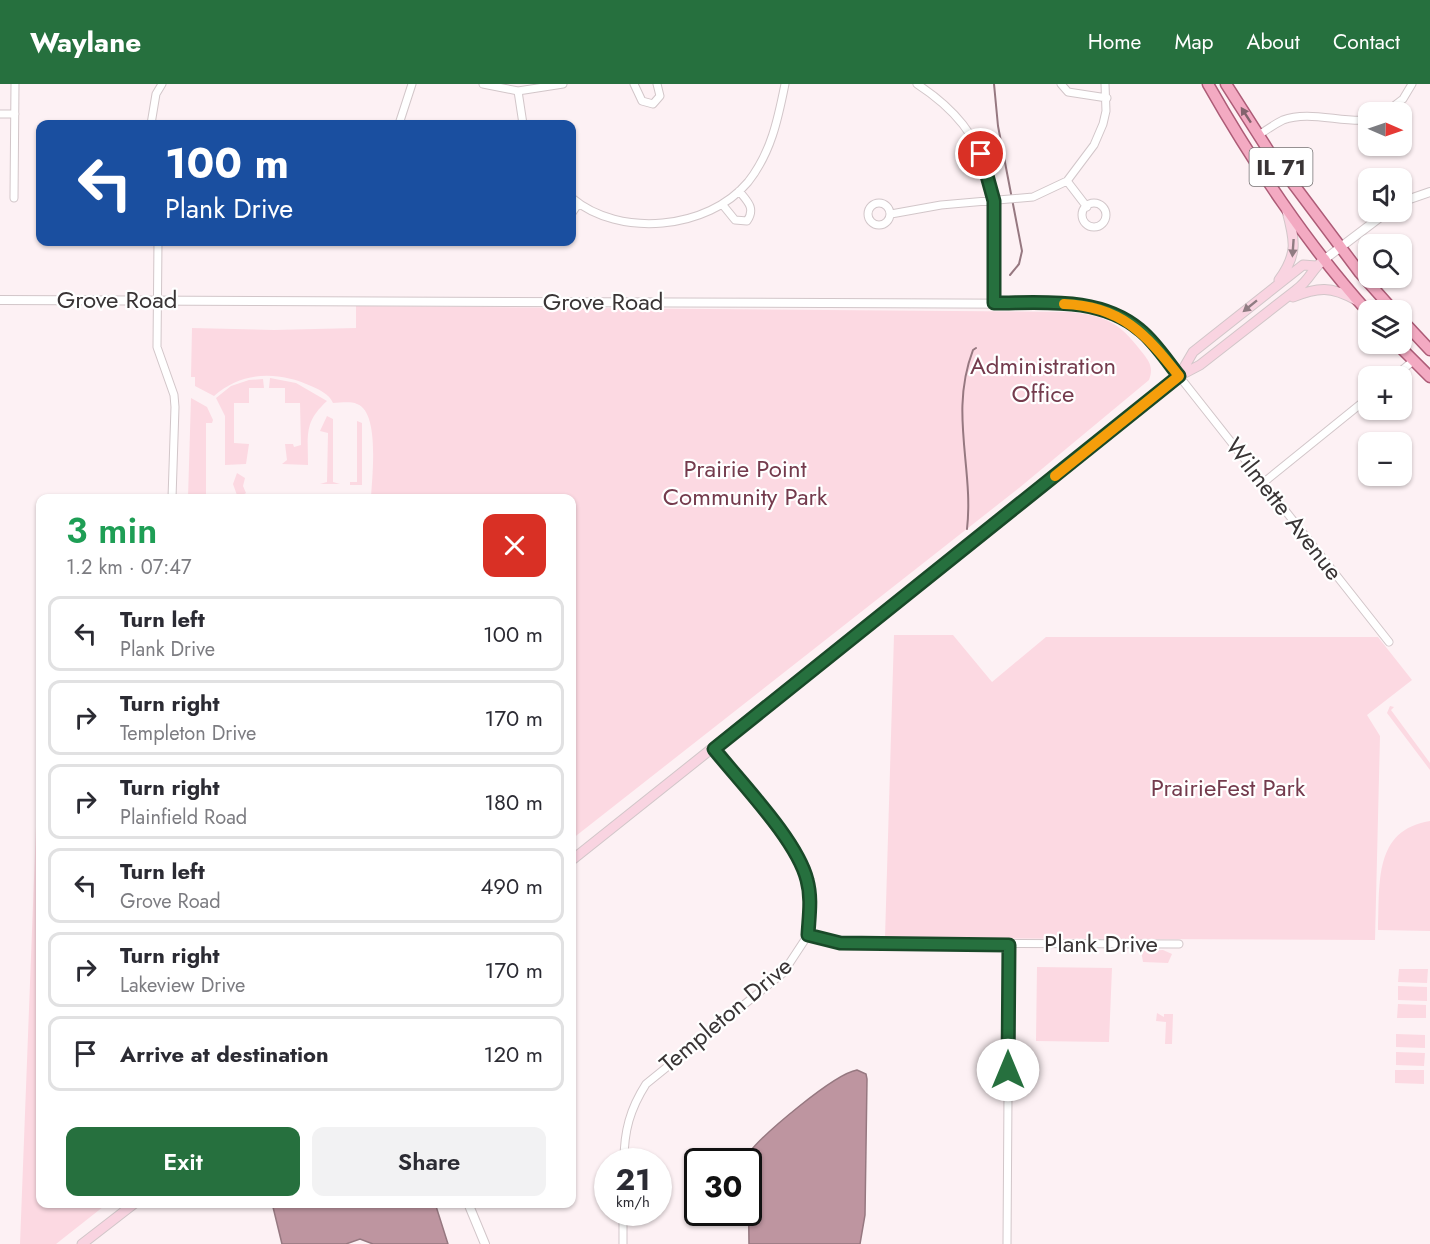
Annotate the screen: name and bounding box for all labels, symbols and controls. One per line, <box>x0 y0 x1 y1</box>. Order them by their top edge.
text: Waylane <box>30 22 141 63</box>
text: Home <box>1088 27 1141 57</box>
text: Map <box>1174 27 1214 57</box>
text: About <box>1247 27 1300 57</box>
text: Contact <box>1333 27 1400 57</box>
north arrow <box>1358 102 1412 156</box>
map controls <box>1358 102 1412 486</box>
one-way arrow <box>1240 106 1251 123</box>
pin <box>955 128 1006 179</box>
text: 100 m <box>165 133 289 194</box>
icon: arrive <box>964 137 997 170</box>
icon: left <box>66 144 144 222</box>
road number: IL 71 <box>1250 148 1312 186</box>
button: sound <box>1358 168 1412 222</box>
text: Plank Drive <box>165 189 293 228</box>
button: search <box>1358 234 1412 288</box>
one-way arrow <box>1288 239 1298 258</box>
street label: Grove Road <box>57 282 177 317</box>
street label: Grove Road <box>543 284 663 319</box>
one-way arrow <box>1242 300 1258 313</box>
button: layers <box>1358 300 1412 354</box>
park label: Administration Office <box>970 348 1116 411</box>
button: + <box>1358 366 1412 420</box>
street label: Wilmette Avenue <box>1218 430 1351 587</box>
button: − <box>1358 432 1412 486</box>
park label: Prairie Point Community Park <box>663 451 828 514</box>
text: 3 min <box>66 504 157 556</box>
button: close <box>483 514 546 577</box>
text: 1.2 km · 07:47 <box>66 553 191 582</box>
text: Turn left <box>120 603 205 635</box>
icon: left <box>69 617 102 650</box>
text: 100 m <box>483 618 543 650</box>
text: Plank Drive <box>120 635 215 664</box>
text: Turn right <box>120 687 220 719</box>
icon: right <box>69 701 102 734</box>
text: 170 m <box>485 702 543 734</box>
text: Templeton Drive <box>120 719 256 748</box>
park label: PrairieFest Park <box>1151 770 1306 805</box>
text: Turn right <box>120 771 220 803</box>
icon: right <box>69 785 102 818</box>
text: 180 m <box>484 786 543 818</box>
text: Plainfield Road <box>120 803 247 832</box>
text: Turn left <box>120 855 205 887</box>
icon: left <box>69 869 102 902</box>
text: 490 m <box>481 870 543 902</box>
text: Grove Road <box>120 887 221 916</box>
street label: Plank Drive <box>1044 926 1158 961</box>
text: Turn right <box>120 939 220 971</box>
street label: Templeton Drive <box>652 949 800 1081</box>
icon: right <box>69 953 102 986</box>
text: 170 m <box>485 954 543 986</box>
text: Lakeview Drive <box>120 971 245 1000</box>
icon: arrive <box>69 1037 102 1070</box>
text: Arrive at destination <box>120 1038 329 1070</box>
text: 120 m <box>484 1038 543 1070</box>
position arrow <box>976 1038 1040 1102</box>
button: Exit <box>66 1127 300 1196</box>
button: Share <box>312 1127 546 1196</box>
speed limit sign: 30 <box>684 1148 762 1226</box>
text: 21 <box>616 1158 650 1201</box>
text: km/h <box>616 1191 650 1213</box>

